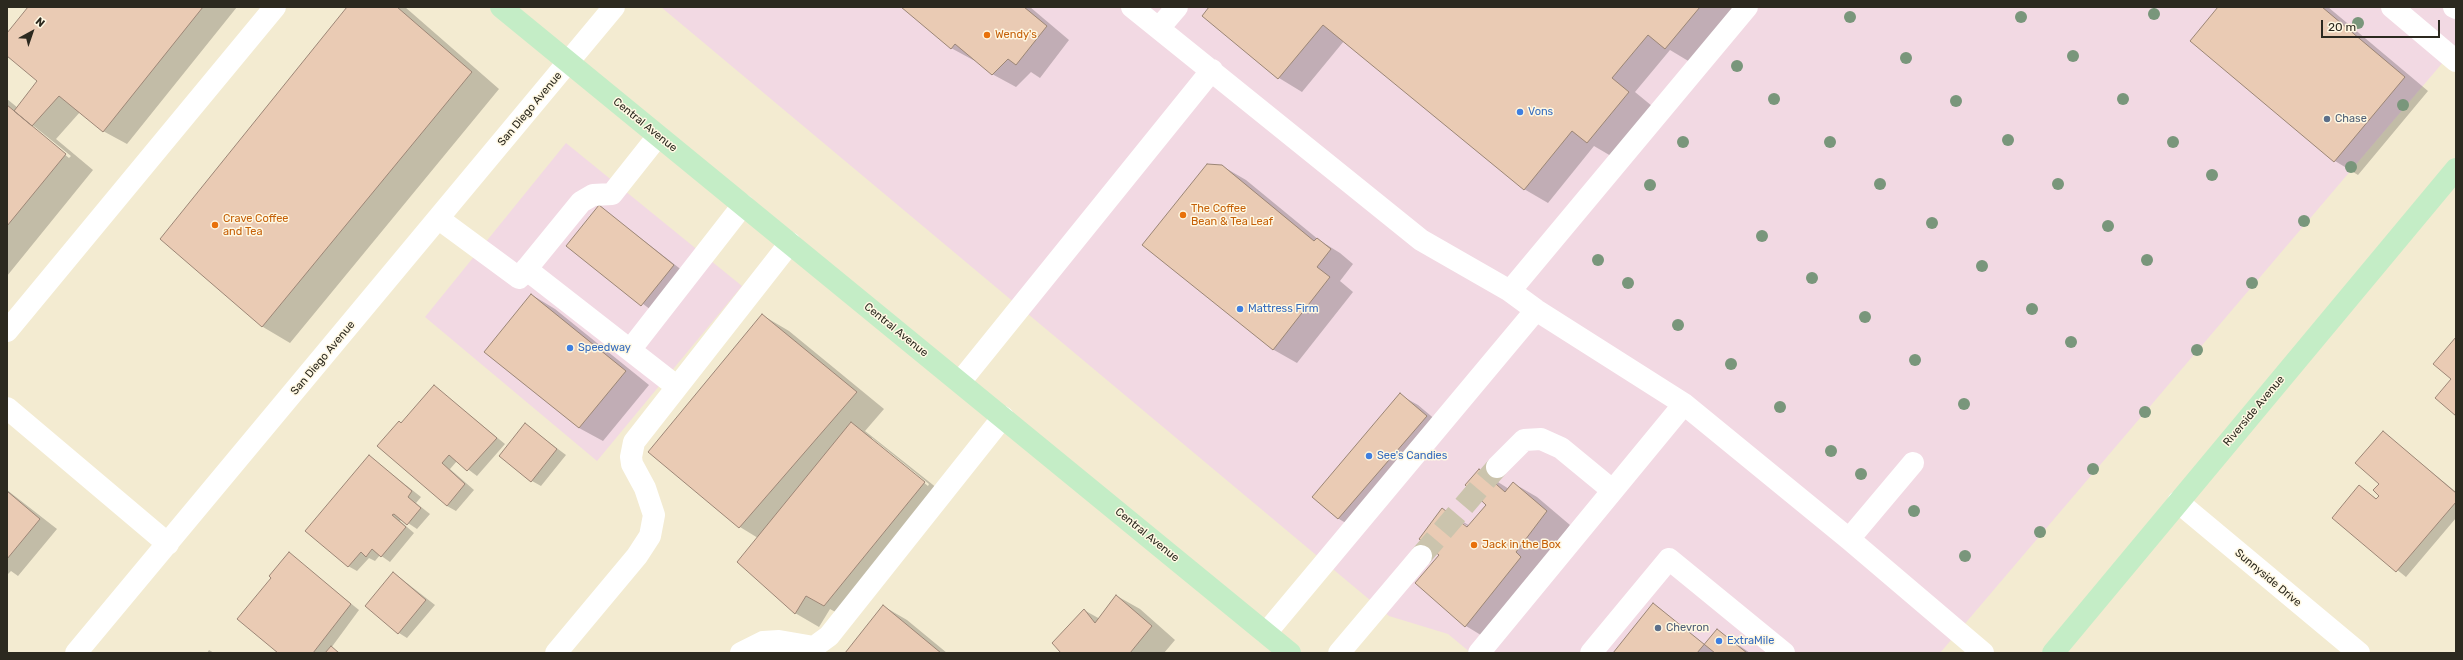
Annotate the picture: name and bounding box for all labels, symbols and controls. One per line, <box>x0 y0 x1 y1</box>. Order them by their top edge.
north arrow <box>12 12 52 52</box>
scale bar <box>2323 12 2442 38</box>
text: N <box>33 15 47 30</box>
text: 20 m <box>2328 20 2356 34</box>
place label: Wendy's <box>995 28 1037 42</box>
marker: Wendy's <box>982 30 992 40</box>
street label: San Diego Avenue <box>495 69 565 149</box>
street label: Central Avenue <box>610 95 680 155</box>
place label: Vons <box>1528 105 1553 119</box>
marker: Vons <box>1515 107 1525 117</box>
place label: Chase <box>2335 112 2367 126</box>
marker: Chase <box>2322 114 2332 124</box>
place label: The Coffee Bean & Tea Leaf <box>1191 202 1273 228</box>
marker: The Coffee Bean & Tea Leaf <box>1178 210 1188 220</box>
place label: Crave Coffee and Tea <box>223 212 289 238</box>
marker: Crave Coffee and Tea <box>210 220 220 230</box>
street label: Central Avenue <box>861 300 931 360</box>
place label: Mattress Firm <box>1248 302 1319 316</box>
marker: Mattress Firm <box>1235 304 1245 314</box>
street label: San Diego Avenue <box>288 318 358 398</box>
place label: Speedway <box>578 341 631 355</box>
marker: Speedway <box>565 343 575 353</box>
street label: Riverside Avenue <box>2221 373 2287 449</box>
place label: See's Candies <box>1377 449 1447 463</box>
marker: See's Candies <box>1364 451 1374 461</box>
street label: Central Avenue <box>1112 505 1182 565</box>
place label: Jack in the Box <box>1482 538 1561 552</box>
marker: Jack in the Box <box>1469 540 1479 550</box>
street label: Sunnyside Drive <box>2232 546 2304 610</box>
place label: Chevron <box>1666 621 1709 635</box>
marker: Chevron <box>1653 623 1663 633</box>
place label: ExtraMile <box>1727 634 1774 648</box>
marker: ExtraMile <box>1714 636 1724 646</box>

